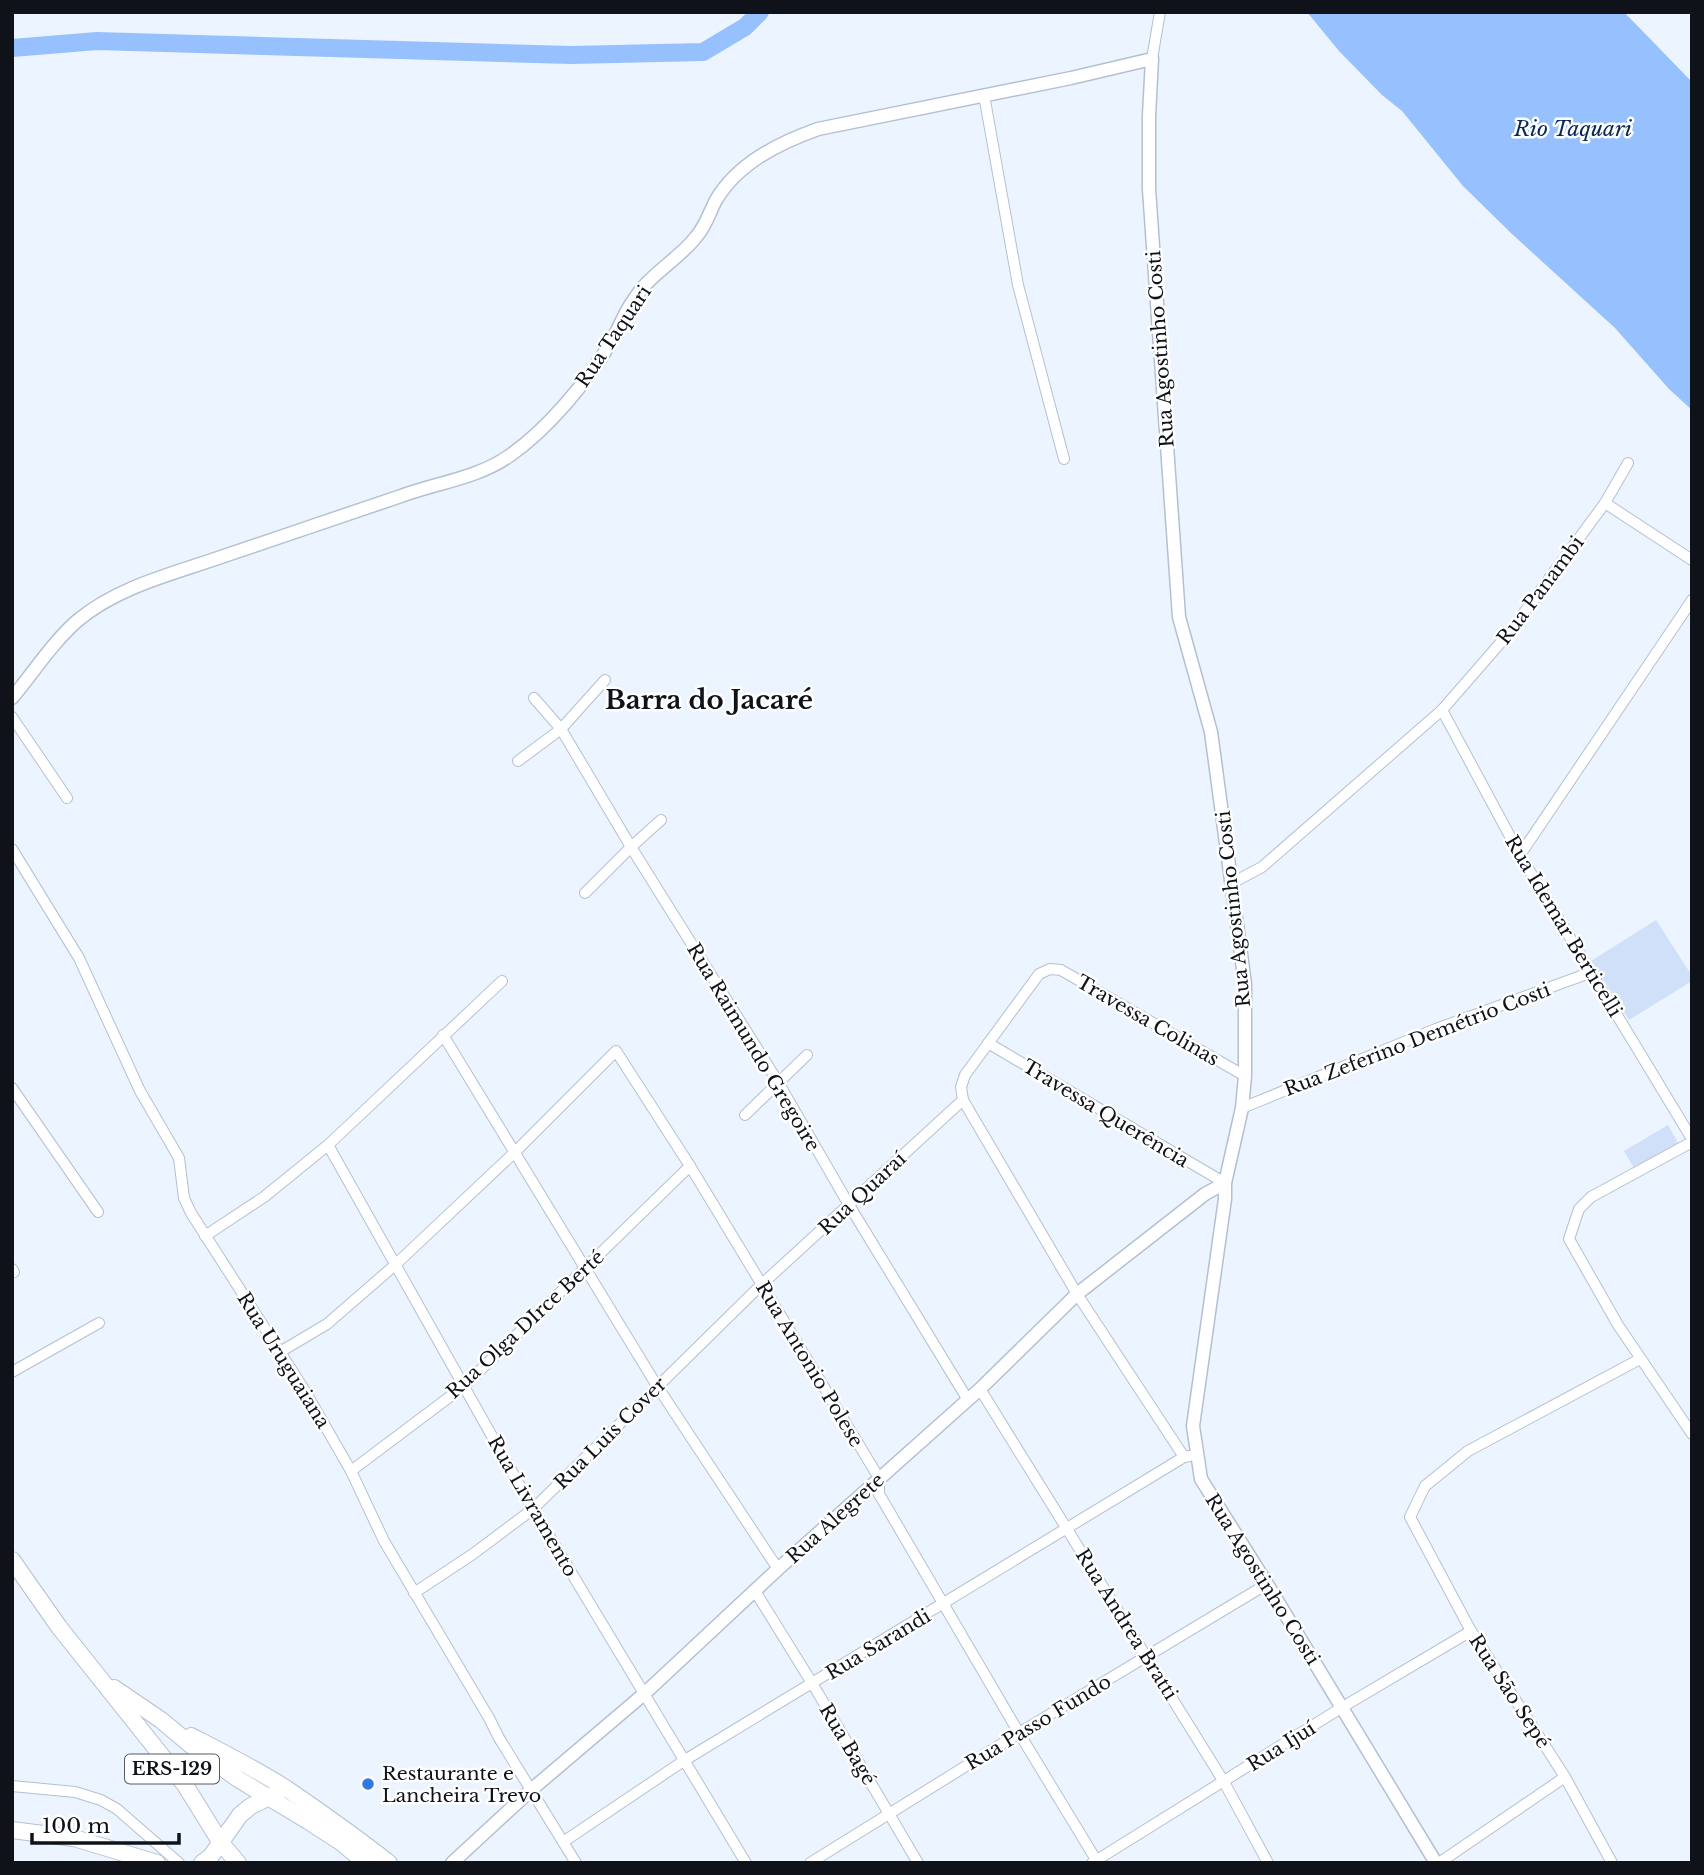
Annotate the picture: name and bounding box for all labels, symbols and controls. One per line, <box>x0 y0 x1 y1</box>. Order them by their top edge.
water label: Rio Taquari <box>1513 116 1633 142</box>
street label: Rua Agostinho Costi <box>1142 249 1179 448</box>
street label: Rua Taquari <box>571 281 656 392</box>
street label: Rua Panambi <box>1492 531 1589 649</box>
district label: Barra do Jacaré <box>605 684 813 716</box>
street label: Rua Agostinho Costi <box>1212 809 1255 1008</box>
street label: Rua Idemar Berticelli <box>1500 831 1627 1022</box>
street label: Rua Raimundo Gregoire <box>682 939 825 1155</box>
street label: Travessa Colinas <box>1072 970 1223 1071</box>
street label: Rua Zeferino Demétrio Costi <box>1281 978 1554 1101</box>
street label: Travessa Querência <box>1018 1055 1193 1172</box>
street label: Rua Quaraí <box>814 1147 911 1240</box>
street label: Rua Olga DIrce Berté <box>442 1245 609 1403</box>
street label: Rua Antonio Polese <box>751 1277 868 1451</box>
street label: Rua Uruguaiana <box>232 1288 335 1433</box>
street label: Rua Luis Cover <box>550 1373 671 1494</box>
street label: Rua Livramento <box>483 1432 582 1581</box>
street label: Rua Alegrete <box>782 1468 889 1568</box>
street label: Rua Agostinho Costi <box>1201 1489 1325 1669</box>
street label: Rua Andrea Bratti <box>1071 1544 1183 1704</box>
street label: Rua Sarandi <box>822 1604 935 1685</box>
street label: Rua São Sepé <box>1464 1630 1555 1752</box>
street label: Rua Passo Fundo <box>961 1670 1115 1775</box>
street label: Rua Bagé <box>814 1699 881 1789</box>
street label: Rua Ijuí <box>1243 1716 1320 1776</box>
road number: ERS-129 <box>125 1754 219 1784</box>
place label: Restaurante e Lancheira Trevo <box>382 1762 541 1807</box>
marker: Restaurante e Lancheira Trevo <box>360 1776 376 1792</box>
scale bar <box>32 1801 178 1845</box>
text: 100 m <box>42 1813 110 1839</box>

